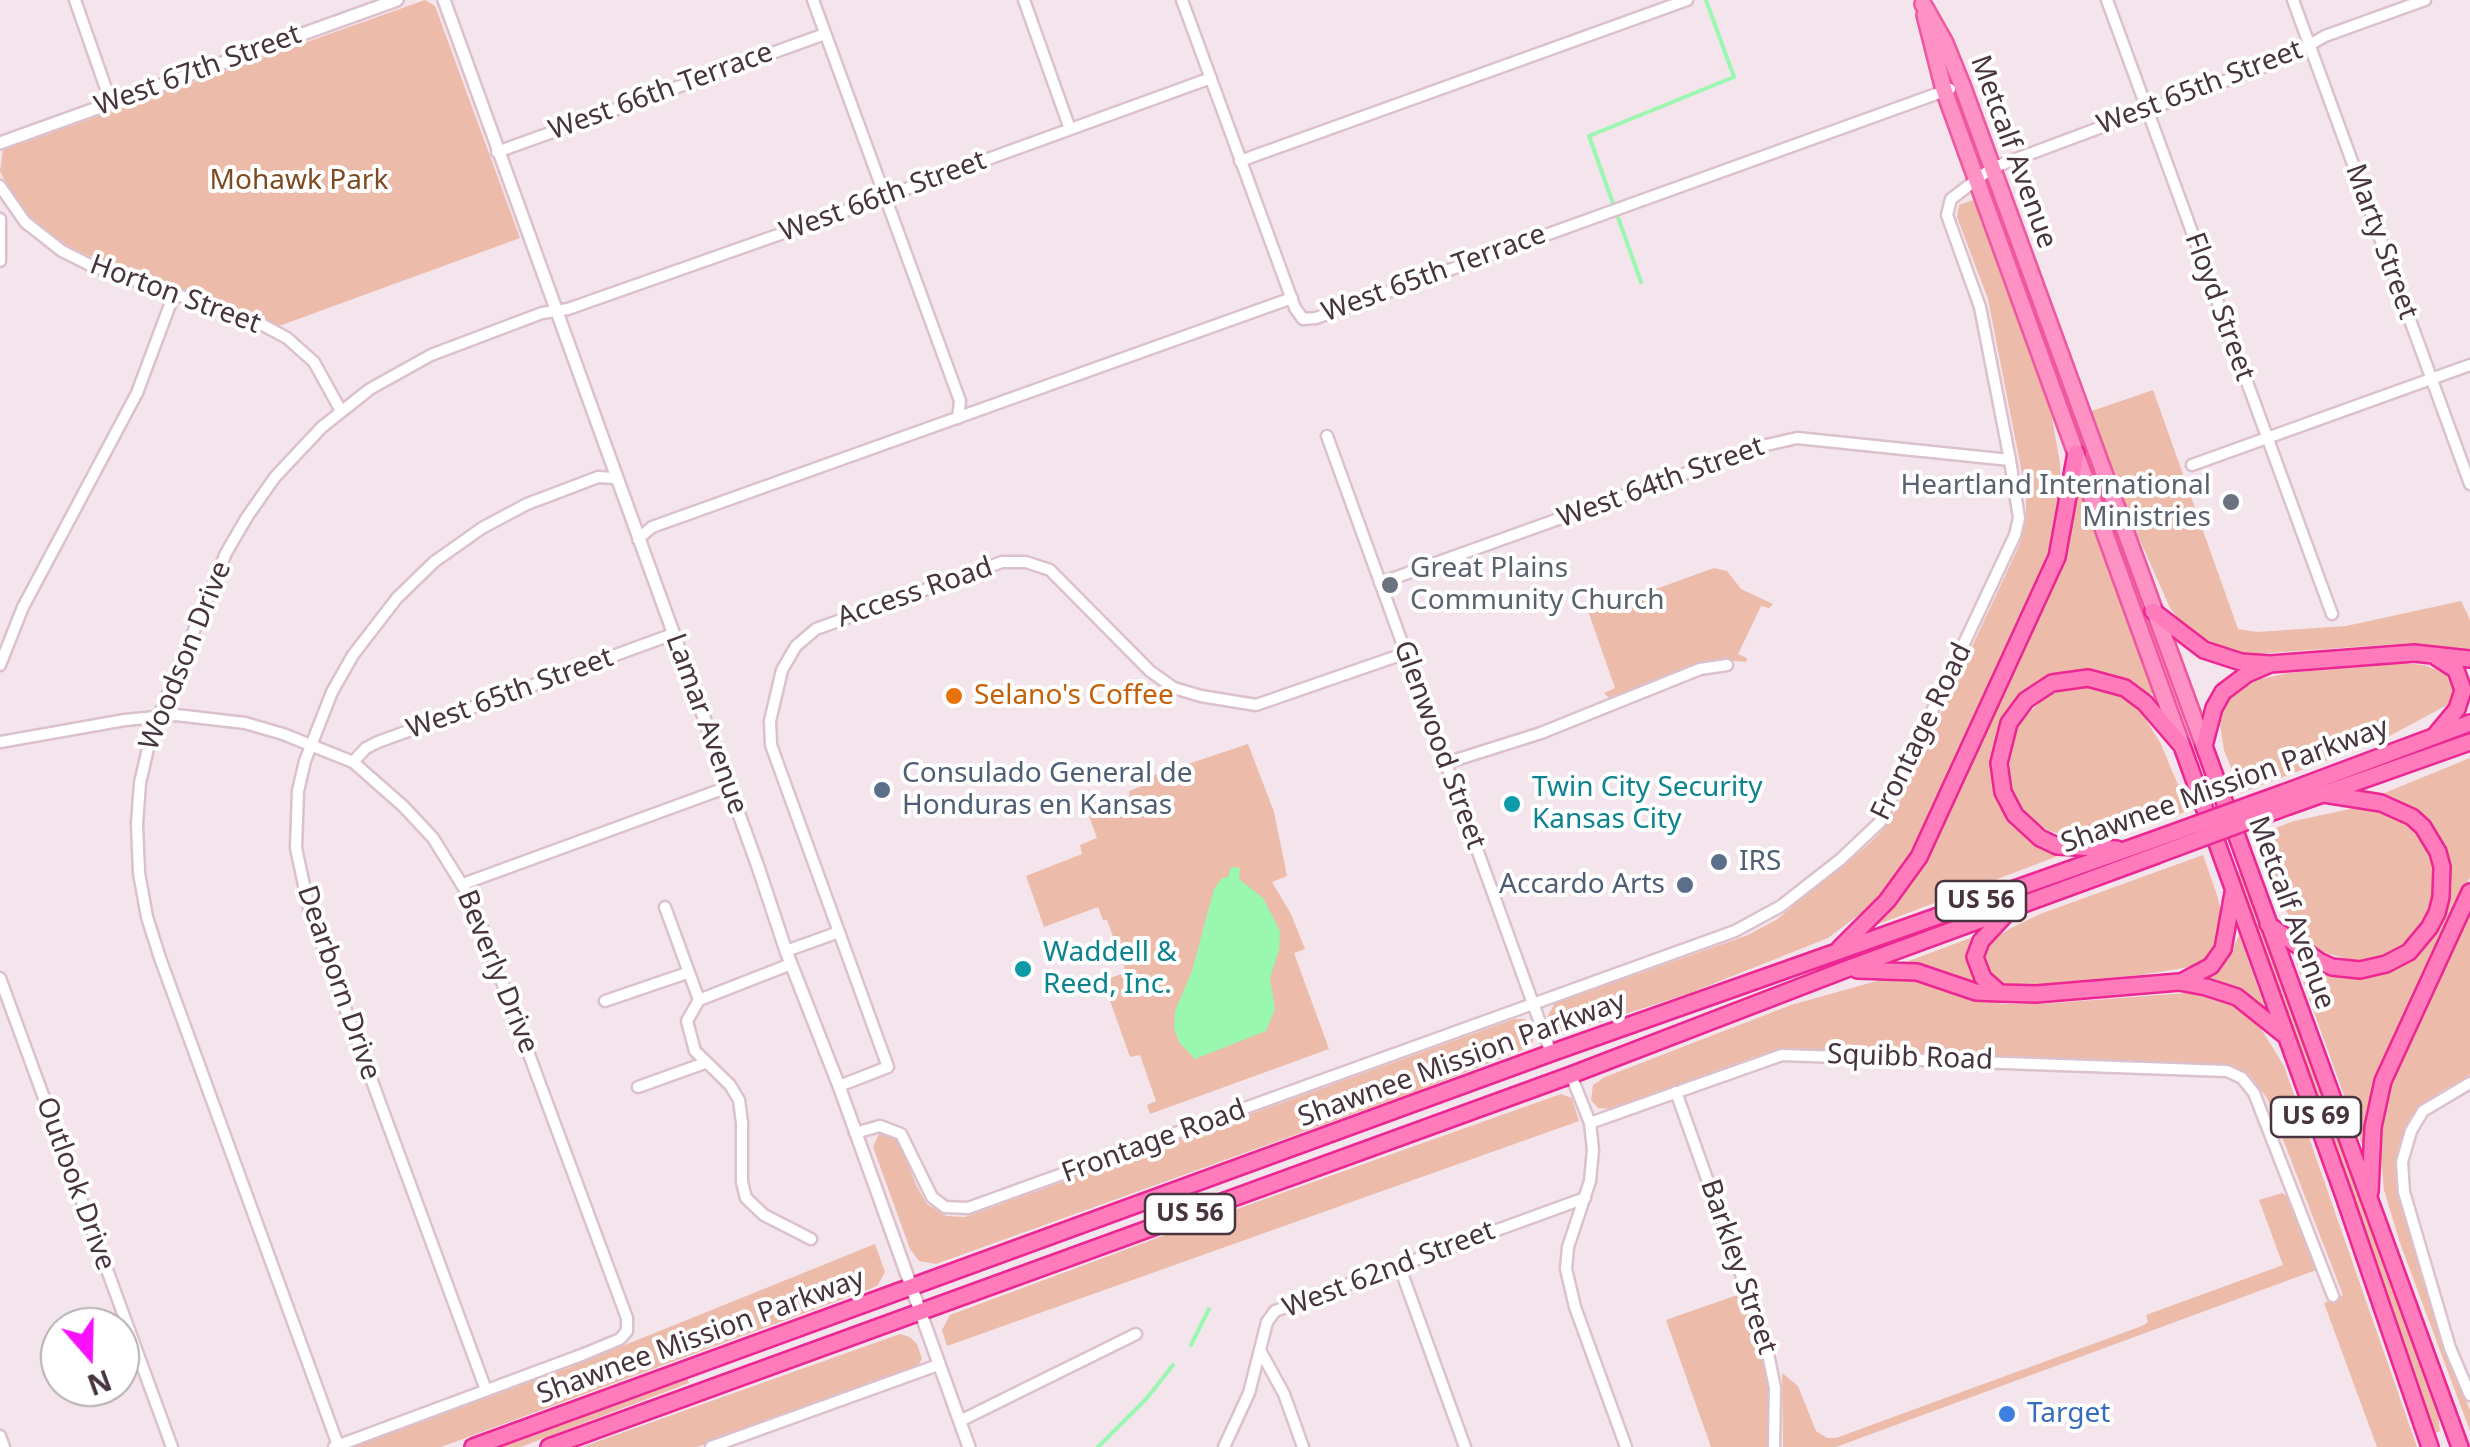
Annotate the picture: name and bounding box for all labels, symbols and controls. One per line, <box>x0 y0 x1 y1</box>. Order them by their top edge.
street label: West 67th Street <box>90 18 306 124</box>
street label: West 65th Street <box>2093 33 2307 143</box>
street label: West 66th Terrace <box>545 36 777 148</box>
street label: Metcalf Avenue <box>1963 51 2063 253</box>
street label: West 66th Street <box>775 144 991 250</box>
street label: Marty Street <box>2337 160 2425 324</box>
park label: Mohawk Park <box>210 164 388 198</box>
street label: West 65th Terrace <box>1318 218 1550 330</box>
street label: Floyd Street <box>2177 228 2261 386</box>
street label: Horton Street <box>85 249 265 341</box>
street label: West 64th Street <box>1553 430 1769 536</box>
place label: Heartland International Ministries <box>1901 469 2211 535</box>
marker: Heartland International Ministries <box>2220 491 2242 513</box>
street label: Access Road <box>833 551 997 635</box>
place label: Great Plains Community Church <box>1410 552 1665 618</box>
street label: Woodson Drive <box>133 557 239 755</box>
marker: Great Plains Community Church <box>1379 574 1401 596</box>
street label: Lamar Avenue <box>658 629 754 819</box>
street label: Glenwood Street <box>1386 636 1492 854</box>
street label: Frontage Road <box>1865 638 1979 826</box>
street label: West 65th Street <box>402 641 618 747</box>
place label: Selano's Coffee <box>974 679 1174 713</box>
marker: Selano's Coffee <box>943 685 965 707</box>
street label: Shawnee Mission Parkway <box>2057 711 2393 861</box>
place label: Consulado General de Honduras en Kansas <box>902 757 1193 823</box>
place label: Twin City Security Kansas City <box>1532 771 1762 837</box>
marker: Consulado General de Honduras en Kansas <box>871 779 893 801</box>
marker: Twin City Security Kansas City <box>1501 793 1523 815</box>
street label: Metcalf Avenue <box>2241 812 2341 1014</box>
place label: IRS <box>1739 845 1781 879</box>
marker: IRS <box>1708 851 1730 873</box>
place label: Accardo Arts <box>1499 868 1665 902</box>
marker: Accardo Arts <box>1674 874 1696 896</box>
road number: US 56 <box>1936 881 2026 921</box>
street label: Dearborn Drive <box>289 882 387 1084</box>
street label: Beverly Drive <box>449 885 545 1059</box>
place label: Waddell & Reed, Inc. <box>1043 936 1177 1002</box>
marker: Waddell & Reed, Inc. <box>1012 958 1034 980</box>
street label: Shawnee Mission Parkway <box>1294 985 1630 1135</box>
street label: Squibb Road <box>1826 1038 1994 1078</box>
street label: Outlook Drive <box>28 1093 122 1275</box>
street label: Frontage Road <box>1057 1093 1251 1191</box>
road number: US 69 <box>2271 1097 2361 1137</box>
street label: Barkley Street <box>1692 1175 1784 1359</box>
road number: US 56 <box>1145 1194 1235 1234</box>
street label: West 62nd Street <box>1278 1214 1500 1326</box>
street label: Shawnee Mission Parkway <box>533 1262 869 1412</box>
north arrow <box>40 1307 140 1407</box>
text: N <box>82 1362 117 1405</box>
place label: Target <box>2027 1397 2110 1431</box>
marker: Target <box>1996 1403 2018 1425</box>

